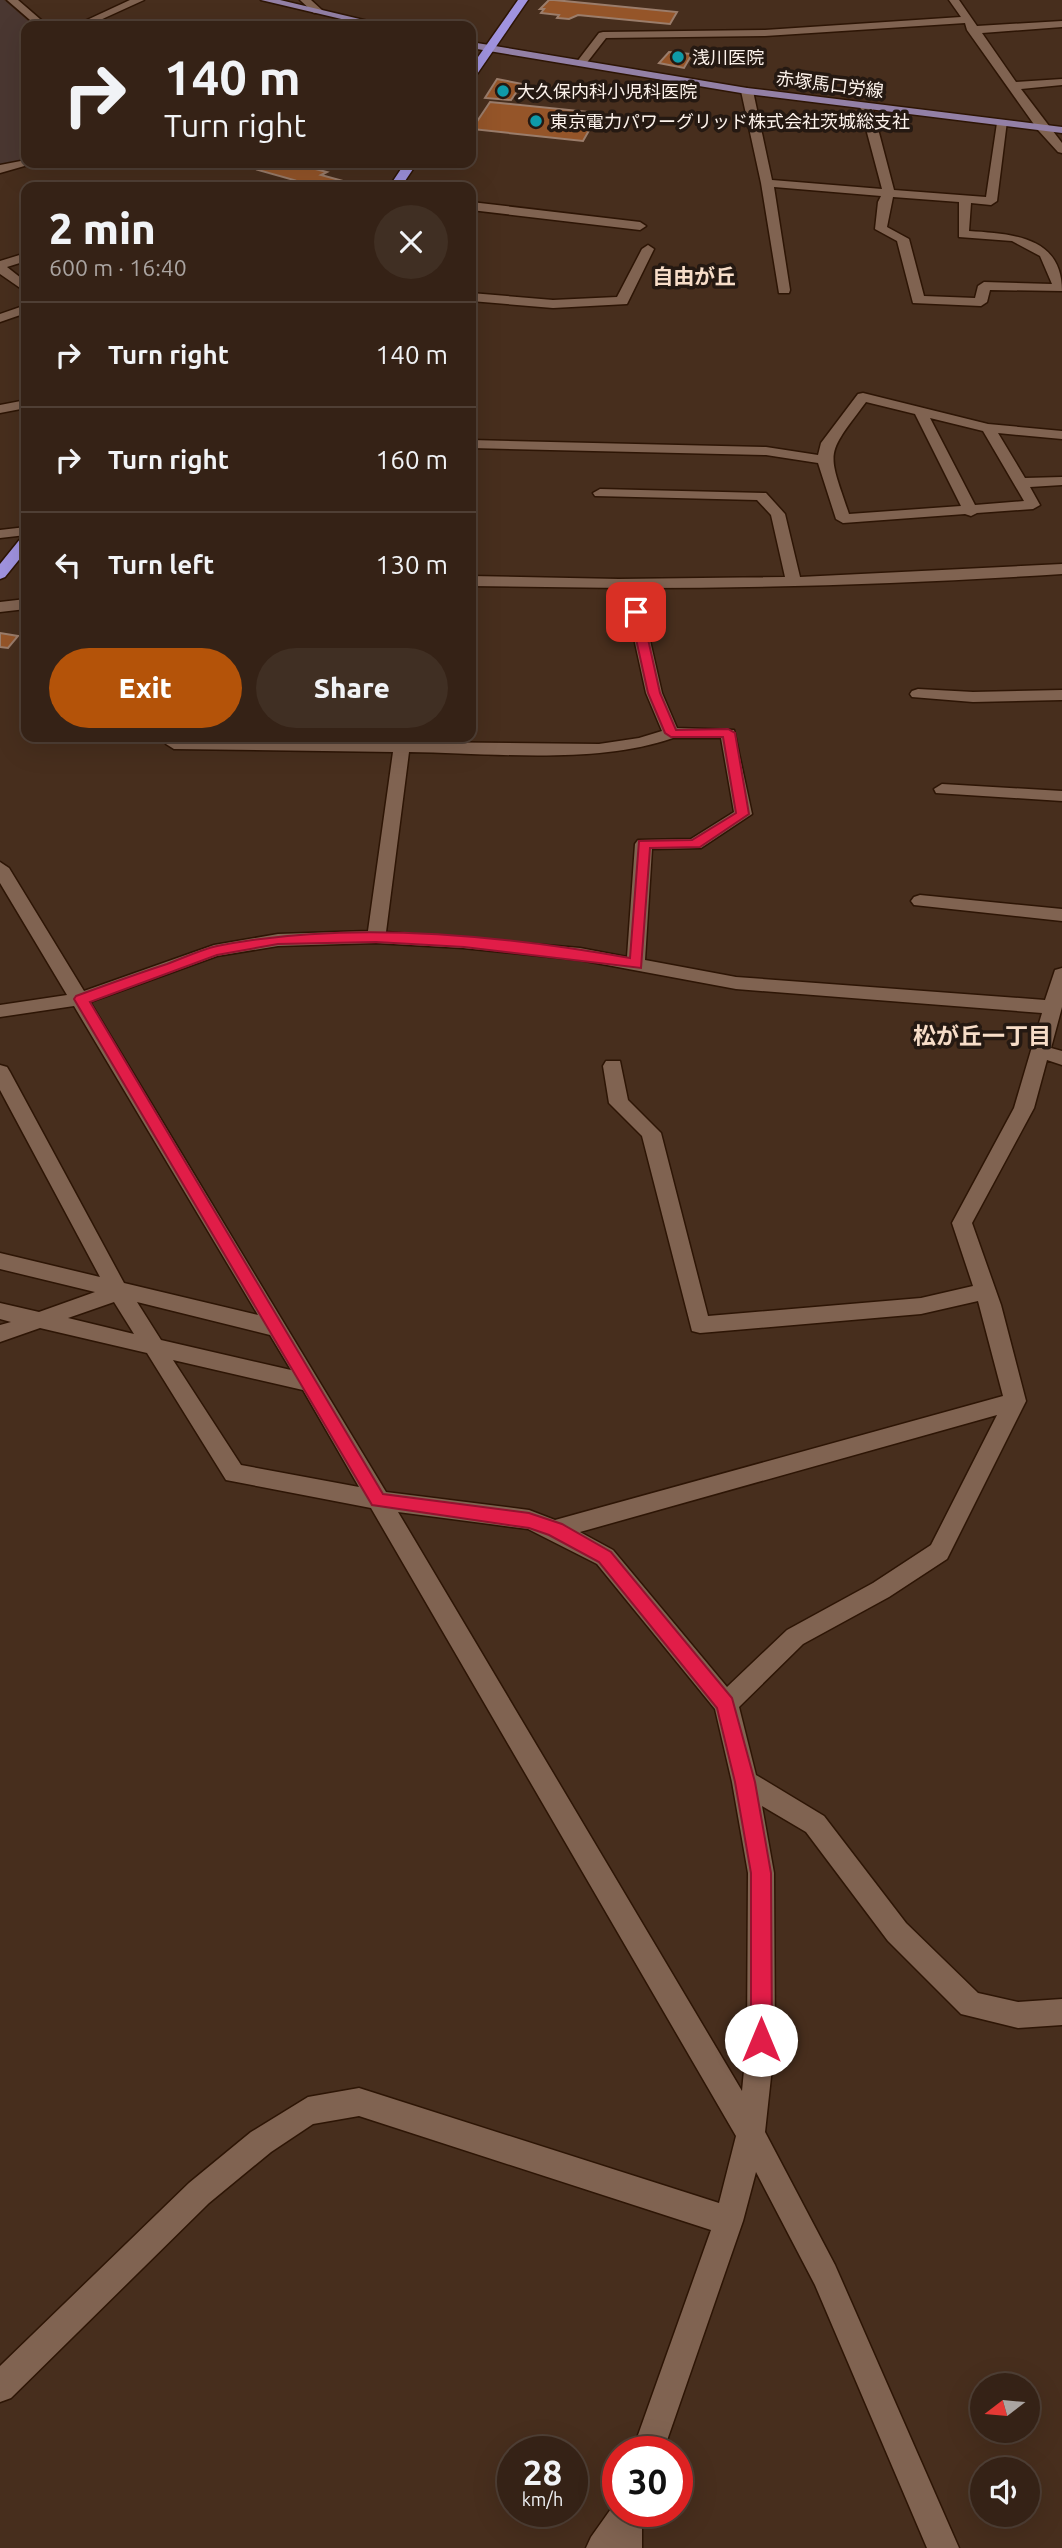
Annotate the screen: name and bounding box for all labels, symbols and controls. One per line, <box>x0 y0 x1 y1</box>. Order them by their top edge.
place label: 浅川医院 <box>692 47 764 67</box>
icon: right <box>49 49 140 140</box>
text: 140 m <box>164 49 301 104</box>
marker: 浅川医院 <box>670 49 686 65</box>
street label: 赤塚馬口労線 <box>775 67 885 101</box>
place label: 大久保内科小児科医院 <box>517 81 697 101</box>
marker: 大久保内科小児科医院 <box>495 83 511 99</box>
text: Turn right <box>164 107 306 143</box>
place label: 東京電力パワーグリッド株式会社茨城総支社 <box>550 111 910 131</box>
marker: 東京電力パワーグリッド株式会社茨城総支社 <box>528 113 544 129</box>
text: 2 min <box>49 205 156 252</box>
button: close <box>374 205 448 279</box>
text: 600 m · 16:40 <box>49 255 187 280</box>
district label: 自由が丘 <box>652 264 736 288</box>
icon: right <box>49 336 87 374</box>
text: Turn right <box>108 340 229 369</box>
text: 140 m <box>376 340 448 369</box>
icon: right <box>49 441 87 479</box>
text: Turn right <box>108 445 229 474</box>
text: 160 m <box>376 445 448 474</box>
icon: left <box>49 546 87 584</box>
text: Turn left <box>108 550 214 579</box>
text: 130 m <box>376 550 448 579</box>
pin <box>606 582 666 642</box>
icon: arrive <box>617 593 655 631</box>
button: Exit <box>49 648 242 728</box>
button: Share <box>256 648 448 728</box>
district label: 松が丘一丁目 <box>913 1023 1051 1048</box>
position arrow <box>724 2003 798 2077</box>
north arrow <box>970 2373 1040 2443</box>
map controls <box>970 2373 1040 2527</box>
speed limit sign: 30 <box>602 2436 693 2527</box>
text: 28 <box>523 2452 562 2492</box>
button: sound <box>970 2457 1040 2527</box>
text: km/h <box>522 2489 563 2509</box>

